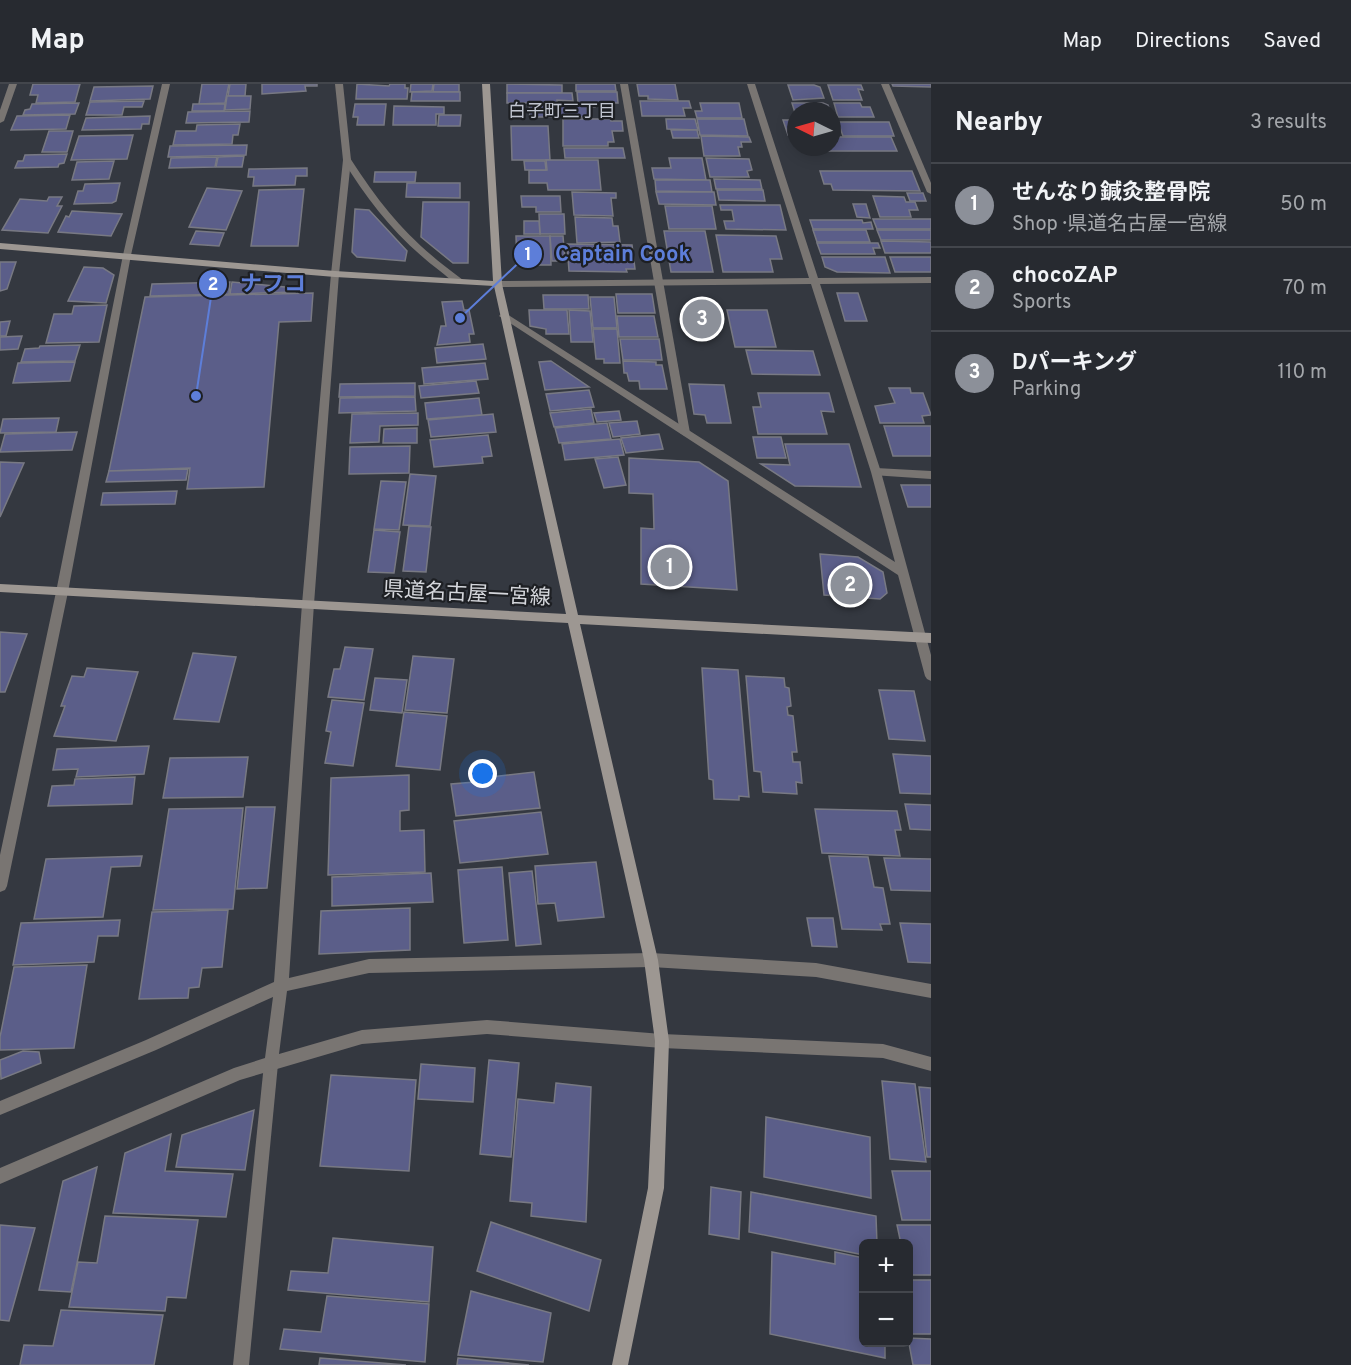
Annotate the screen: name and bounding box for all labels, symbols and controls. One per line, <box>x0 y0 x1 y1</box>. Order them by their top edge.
text: Map <box>30 23 85 59</box>
text: Map <box>1062 28 1102 55</box>
text: Directions <box>1135 28 1230 55</box>
text: Saved <box>1263 28 1321 55</box>
district label: 白子町三丁目 <box>508 101 616 124</box>
north arrow <box>787 102 841 156</box>
text: Nearby <box>955 107 1043 140</box>
text: 3 results <box>1250 110 1327 136</box>
text: せんなり鍼灸整骨院 <box>1012 180 1210 207</box>
text: 1 <box>971 192 979 218</box>
text: 50 m <box>1280 192 1327 218</box>
text: Shop · 県道名古屋一宮線 <box>1012 212 1227 238</box>
callout: Captain Cook <box>513 234 703 274</box>
text: Captain Cook <box>555 242 691 269</box>
text: 1 <box>524 244 532 267</box>
text: chocoZAP <box>1012 263 1117 290</box>
callout: ナフコ <box>198 264 318 304</box>
text: ナフコ <box>240 272 306 299</box>
text: 2 <box>207 274 219 297</box>
text: 2 <box>968 276 981 302</box>
text: 70 m <box>1283 276 1327 302</box>
text: Sports <box>1012 290 1072 316</box>
pin: 3 <box>682 296 722 342</box>
text: Dパーキング <box>1012 350 1137 377</box>
text: 3 <box>969 360 981 386</box>
text: 110 m <box>1278 360 1327 386</box>
text: Parking <box>1012 377 1081 403</box>
pin: 1 <box>650 544 690 590</box>
pin: 2 <box>830 562 870 608</box>
street label: 県道名古屋一宮線 <box>382 577 552 612</box>
your location <box>468 759 497 788</box>
map controls <box>859 1239 913 1347</box>
button: + <box>859 1239 913 1293</box>
button: − <box>859 1293 913 1347</box>

